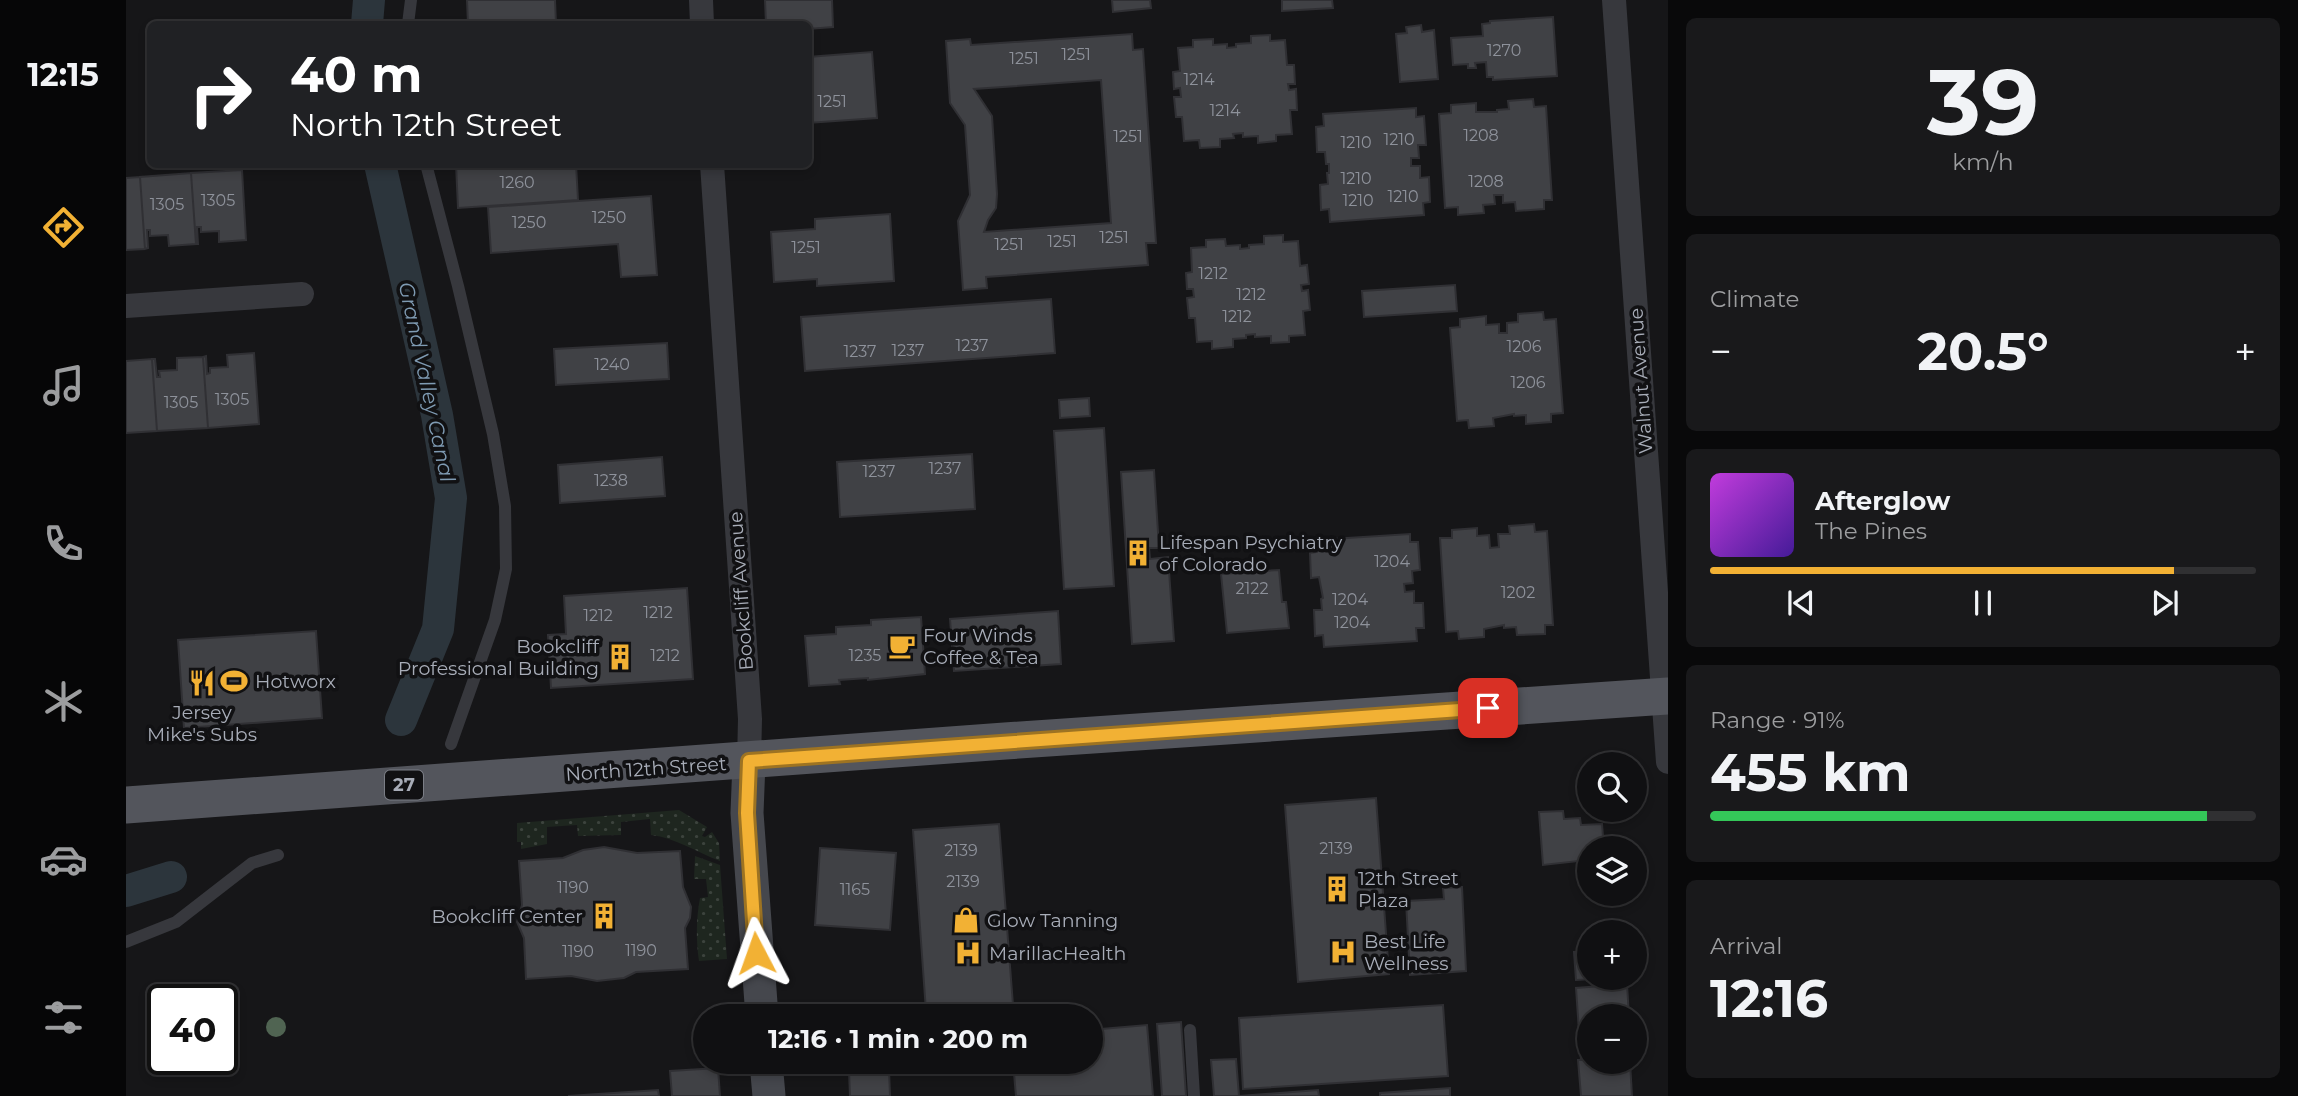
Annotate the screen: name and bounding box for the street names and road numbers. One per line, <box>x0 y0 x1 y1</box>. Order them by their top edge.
street label: Walnut Avenue <box>1624 307 1658 455</box>
street label: Bookcliff Avenue <box>724 511 758 671</box>
street label: North 12th Street <box>565 752 728 786</box>
road number: 27 <box>385 770 423 800</box>

